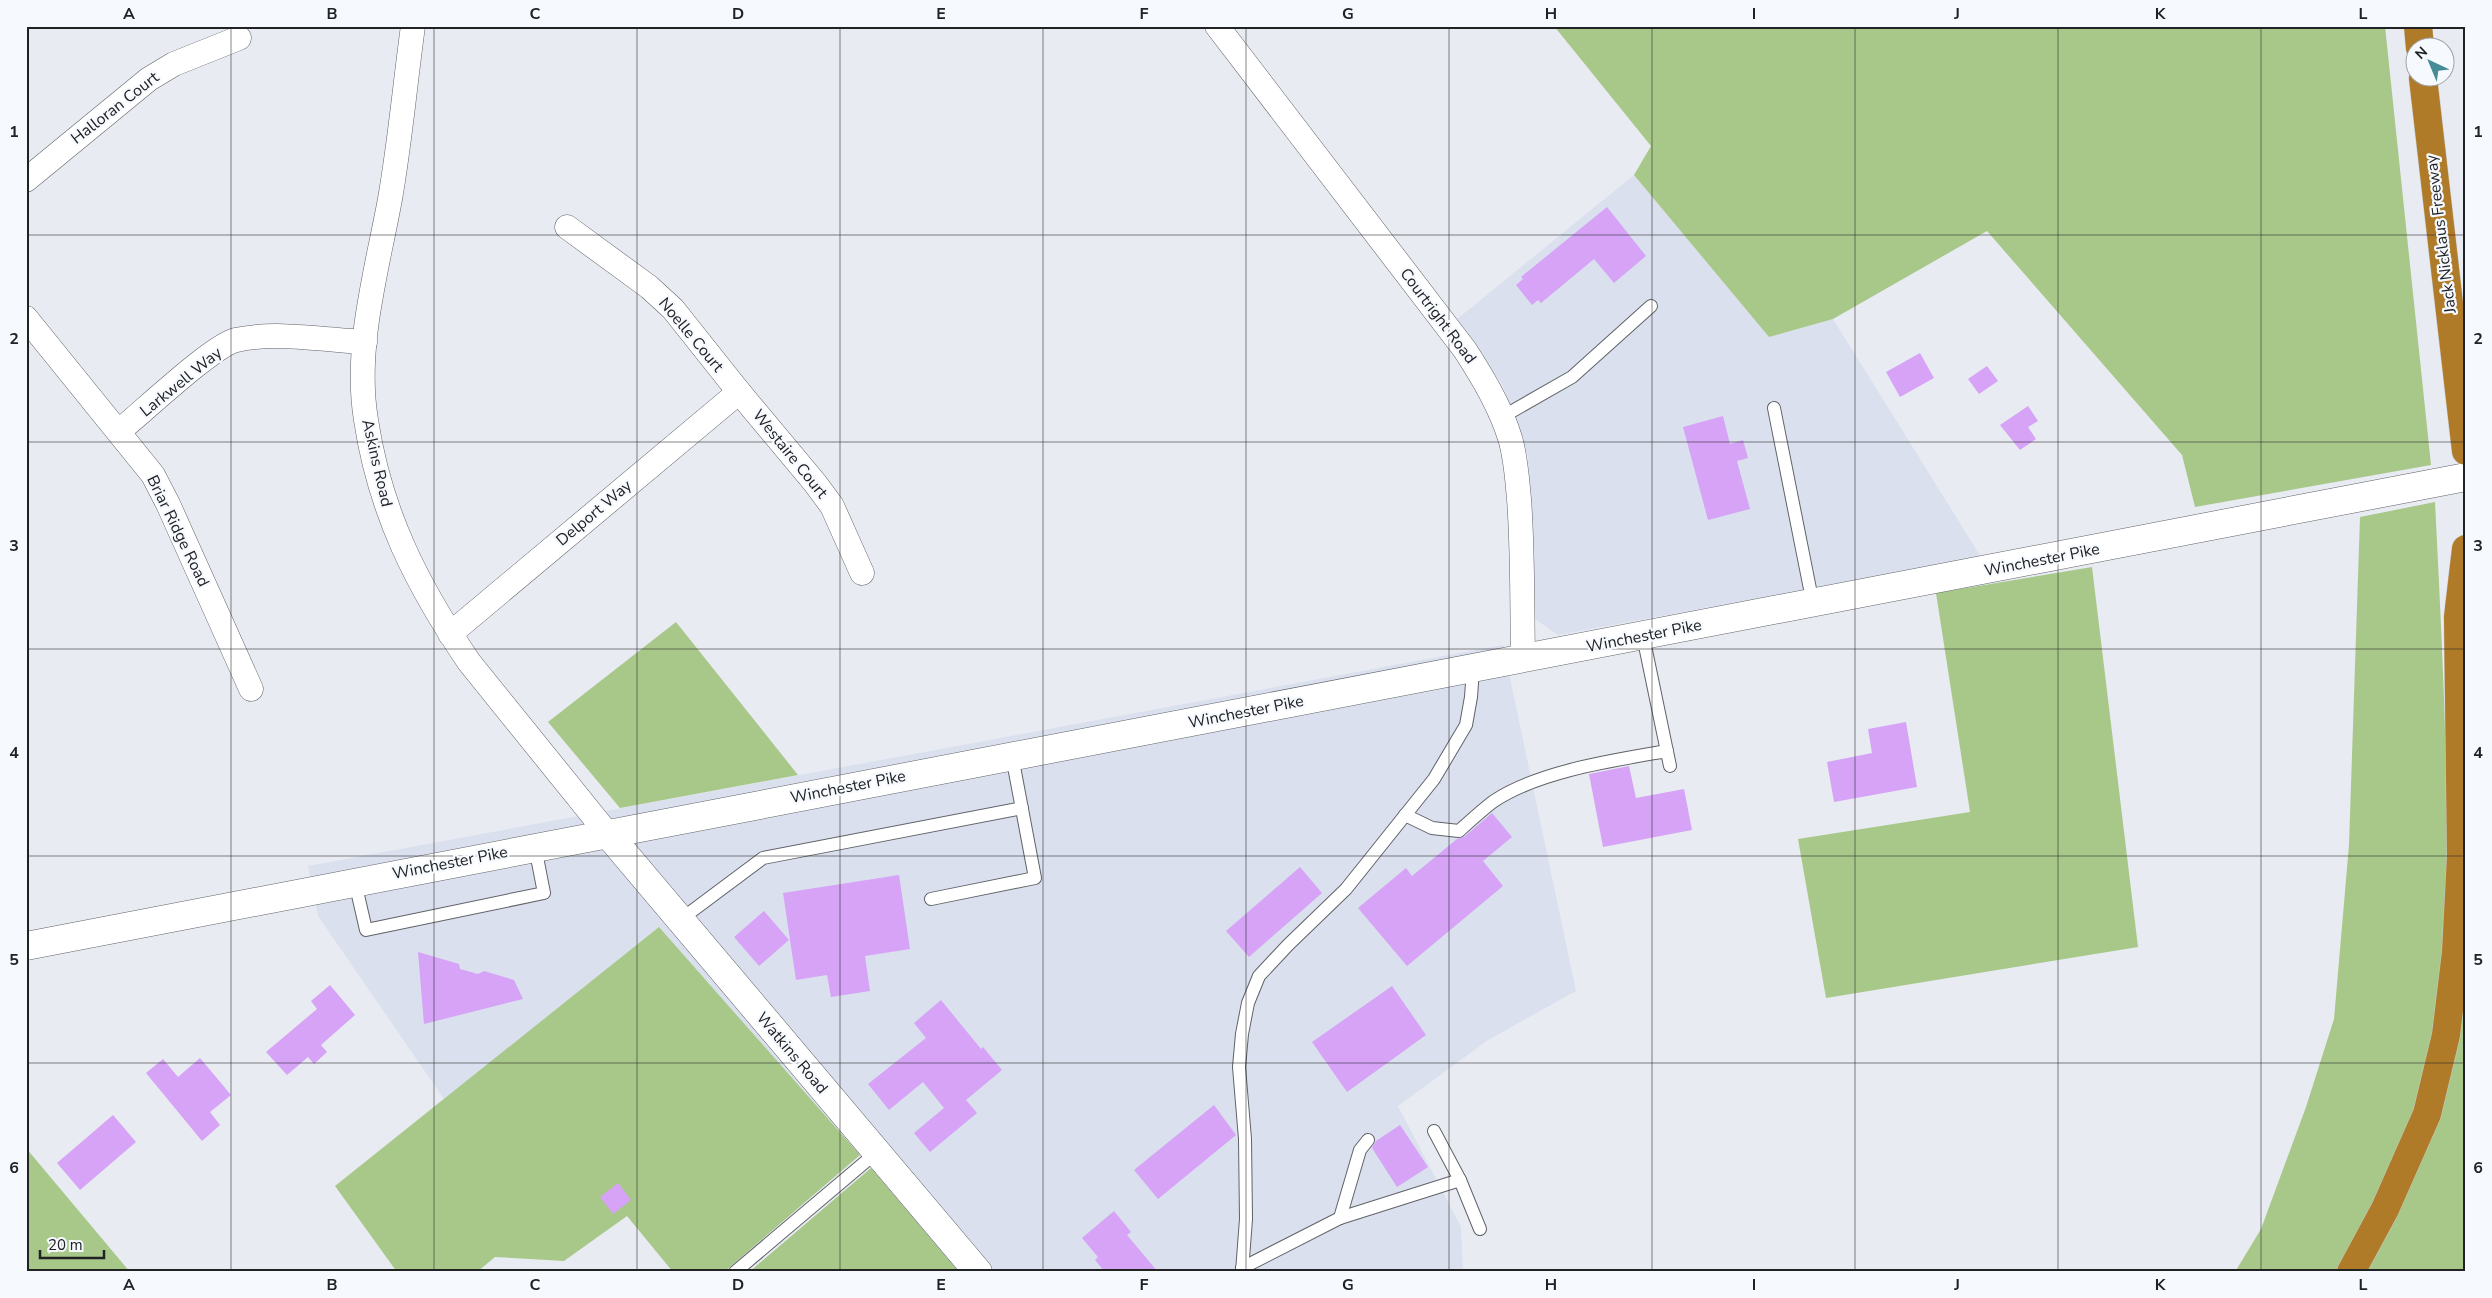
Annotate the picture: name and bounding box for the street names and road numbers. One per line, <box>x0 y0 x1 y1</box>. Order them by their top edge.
street label: Halloran Court <box>66 66 164 149</box>
street label: Jack Nicklaus Freeway <box>2420 153 2462 315</box>
street label: Courtright Road <box>1395 264 1481 368</box>
street label: Noelle Court <box>653 293 729 377</box>
street label: Larkwell Way <box>135 342 227 422</box>
street label: Westaire Court <box>747 405 833 503</box>
street label: Askins Road <box>356 417 398 509</box>
street label: Briar Ridge Road <box>141 472 215 590</box>
street label: Delport Way <box>551 474 637 551</box>
street label: Winchester Pike <box>1982 538 2102 582</box>
street label: Winchester Pike <box>1584 614 1704 658</box>
street label: Winchester Pike <box>1186 690 1306 734</box>
street label: Winchester Pike <box>788 765 908 809</box>
street label: Winchester Pike <box>390 841 510 885</box>
street label: Watkins Road <box>751 1007 833 1099</box>

